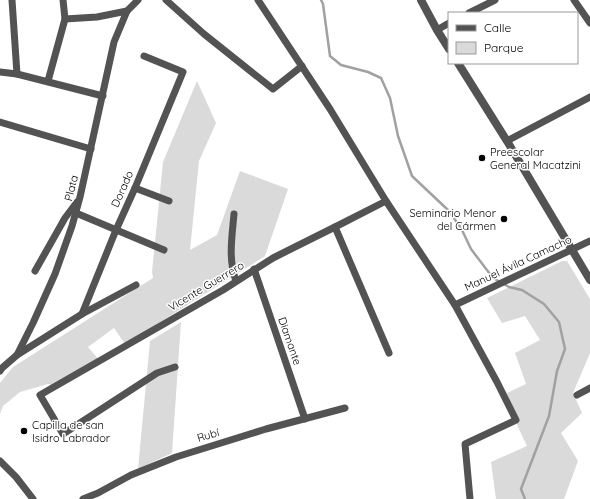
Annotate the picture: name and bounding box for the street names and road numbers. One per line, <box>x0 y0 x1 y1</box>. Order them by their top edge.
street label: Dorado <box>108 168 136 210</box>
street label: Plata <box>61 174 81 202</box>
street label: Manuel Ávila Camacho <box>462 232 574 294</box>
street label: Vicente Guerrero <box>166 258 247 314</box>
street label: Diamante <box>275 315 305 367</box>
street label: Rubí <box>195 425 221 445</box>

